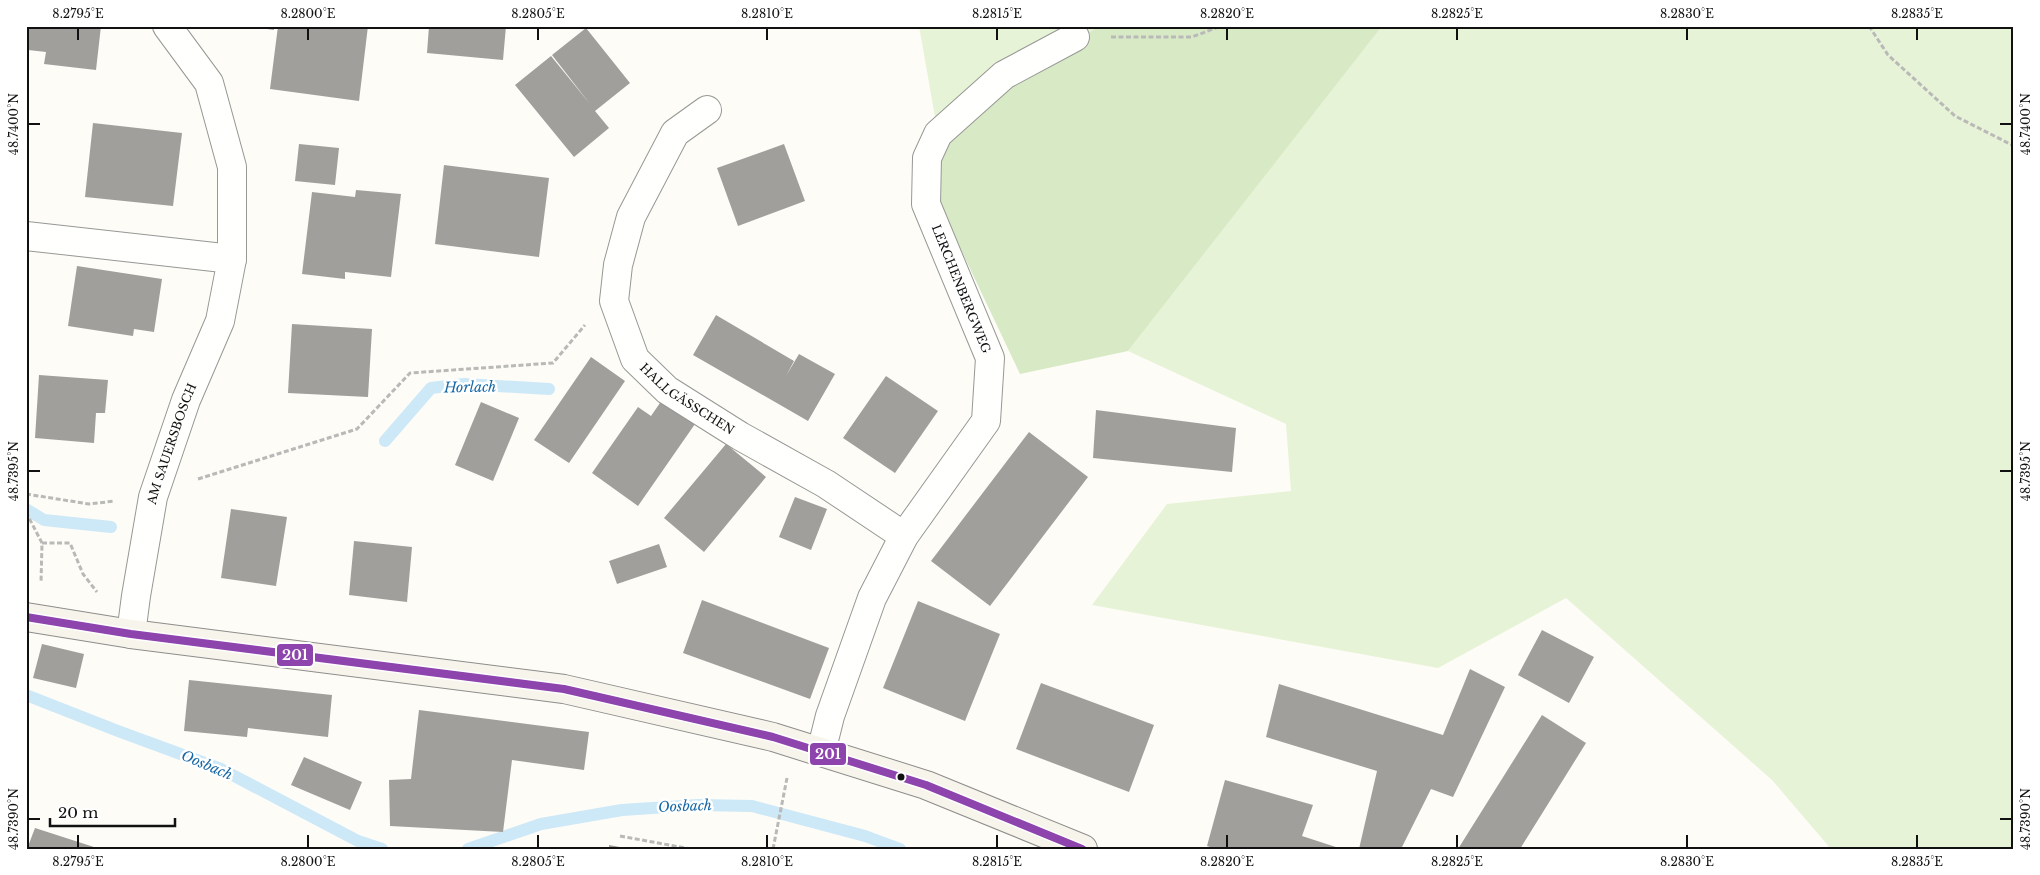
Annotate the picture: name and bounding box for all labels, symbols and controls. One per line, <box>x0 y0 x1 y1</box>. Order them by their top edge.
text: 8.2795°E <box>52 6 104 21</box>
text: 8.2800°E <box>280 6 336 21</box>
text: 8.2805°E <box>511 6 565 21</box>
text: 8.2810°E <box>741 6 793 21</box>
text: 8.2815°E <box>972 6 1022 21</box>
text: 8.2820°E <box>1200 6 1254 21</box>
text: 8.2825°E <box>1431 6 1483 21</box>
text: 8.2830°E <box>1660 6 1714 21</box>
text: 8.2835°E <box>1891 6 1943 21</box>
text: 48.7400°N <box>6 93 21 155</box>
text: 48.7400°N <box>2018 93 2033 155</box>
street label: LERCHENBERGWEG <box>929 222 994 356</box>
street label: HALLGÄSSCHEN <box>637 360 738 438</box>
water label: Horlach <box>443 378 496 396</box>
street label: AM SAUERSBOSCH <box>144 381 199 507</box>
text: 48.7395°N <box>6 441 21 501</box>
text: 48.7395°N <box>2018 441 2033 501</box>
line badge: 201 <box>276 643 314 667</box>
text: 201 <box>282 646 308 664</box>
line badge: 201 <box>809 742 847 766</box>
text: 201 <box>815 745 841 763</box>
water label: Oosbach <box>179 746 235 784</box>
unlabelled marker <box>896 772 906 782</box>
text: 48.7390°N <box>6 788 21 850</box>
text: 48.7390°N <box>2018 788 2033 850</box>
scale bar <box>50 795 175 827</box>
water label: Oosbach <box>658 796 712 816</box>
text: 20 m <box>58 803 98 822</box>
text: 8.2795°E <box>52 854 104 869</box>
text: 8.2800°E <box>280 854 336 869</box>
text: 8.2805°E <box>511 854 565 869</box>
text: 8.2810°E <box>741 854 793 869</box>
text: 8.2815°E <box>972 854 1022 869</box>
text: 8.2820°E <box>1200 854 1254 869</box>
text: 8.2825°E <box>1431 854 1483 869</box>
text: 8.2830°E <box>1660 854 1714 869</box>
text: 8.2835°E <box>1891 854 1943 869</box>

